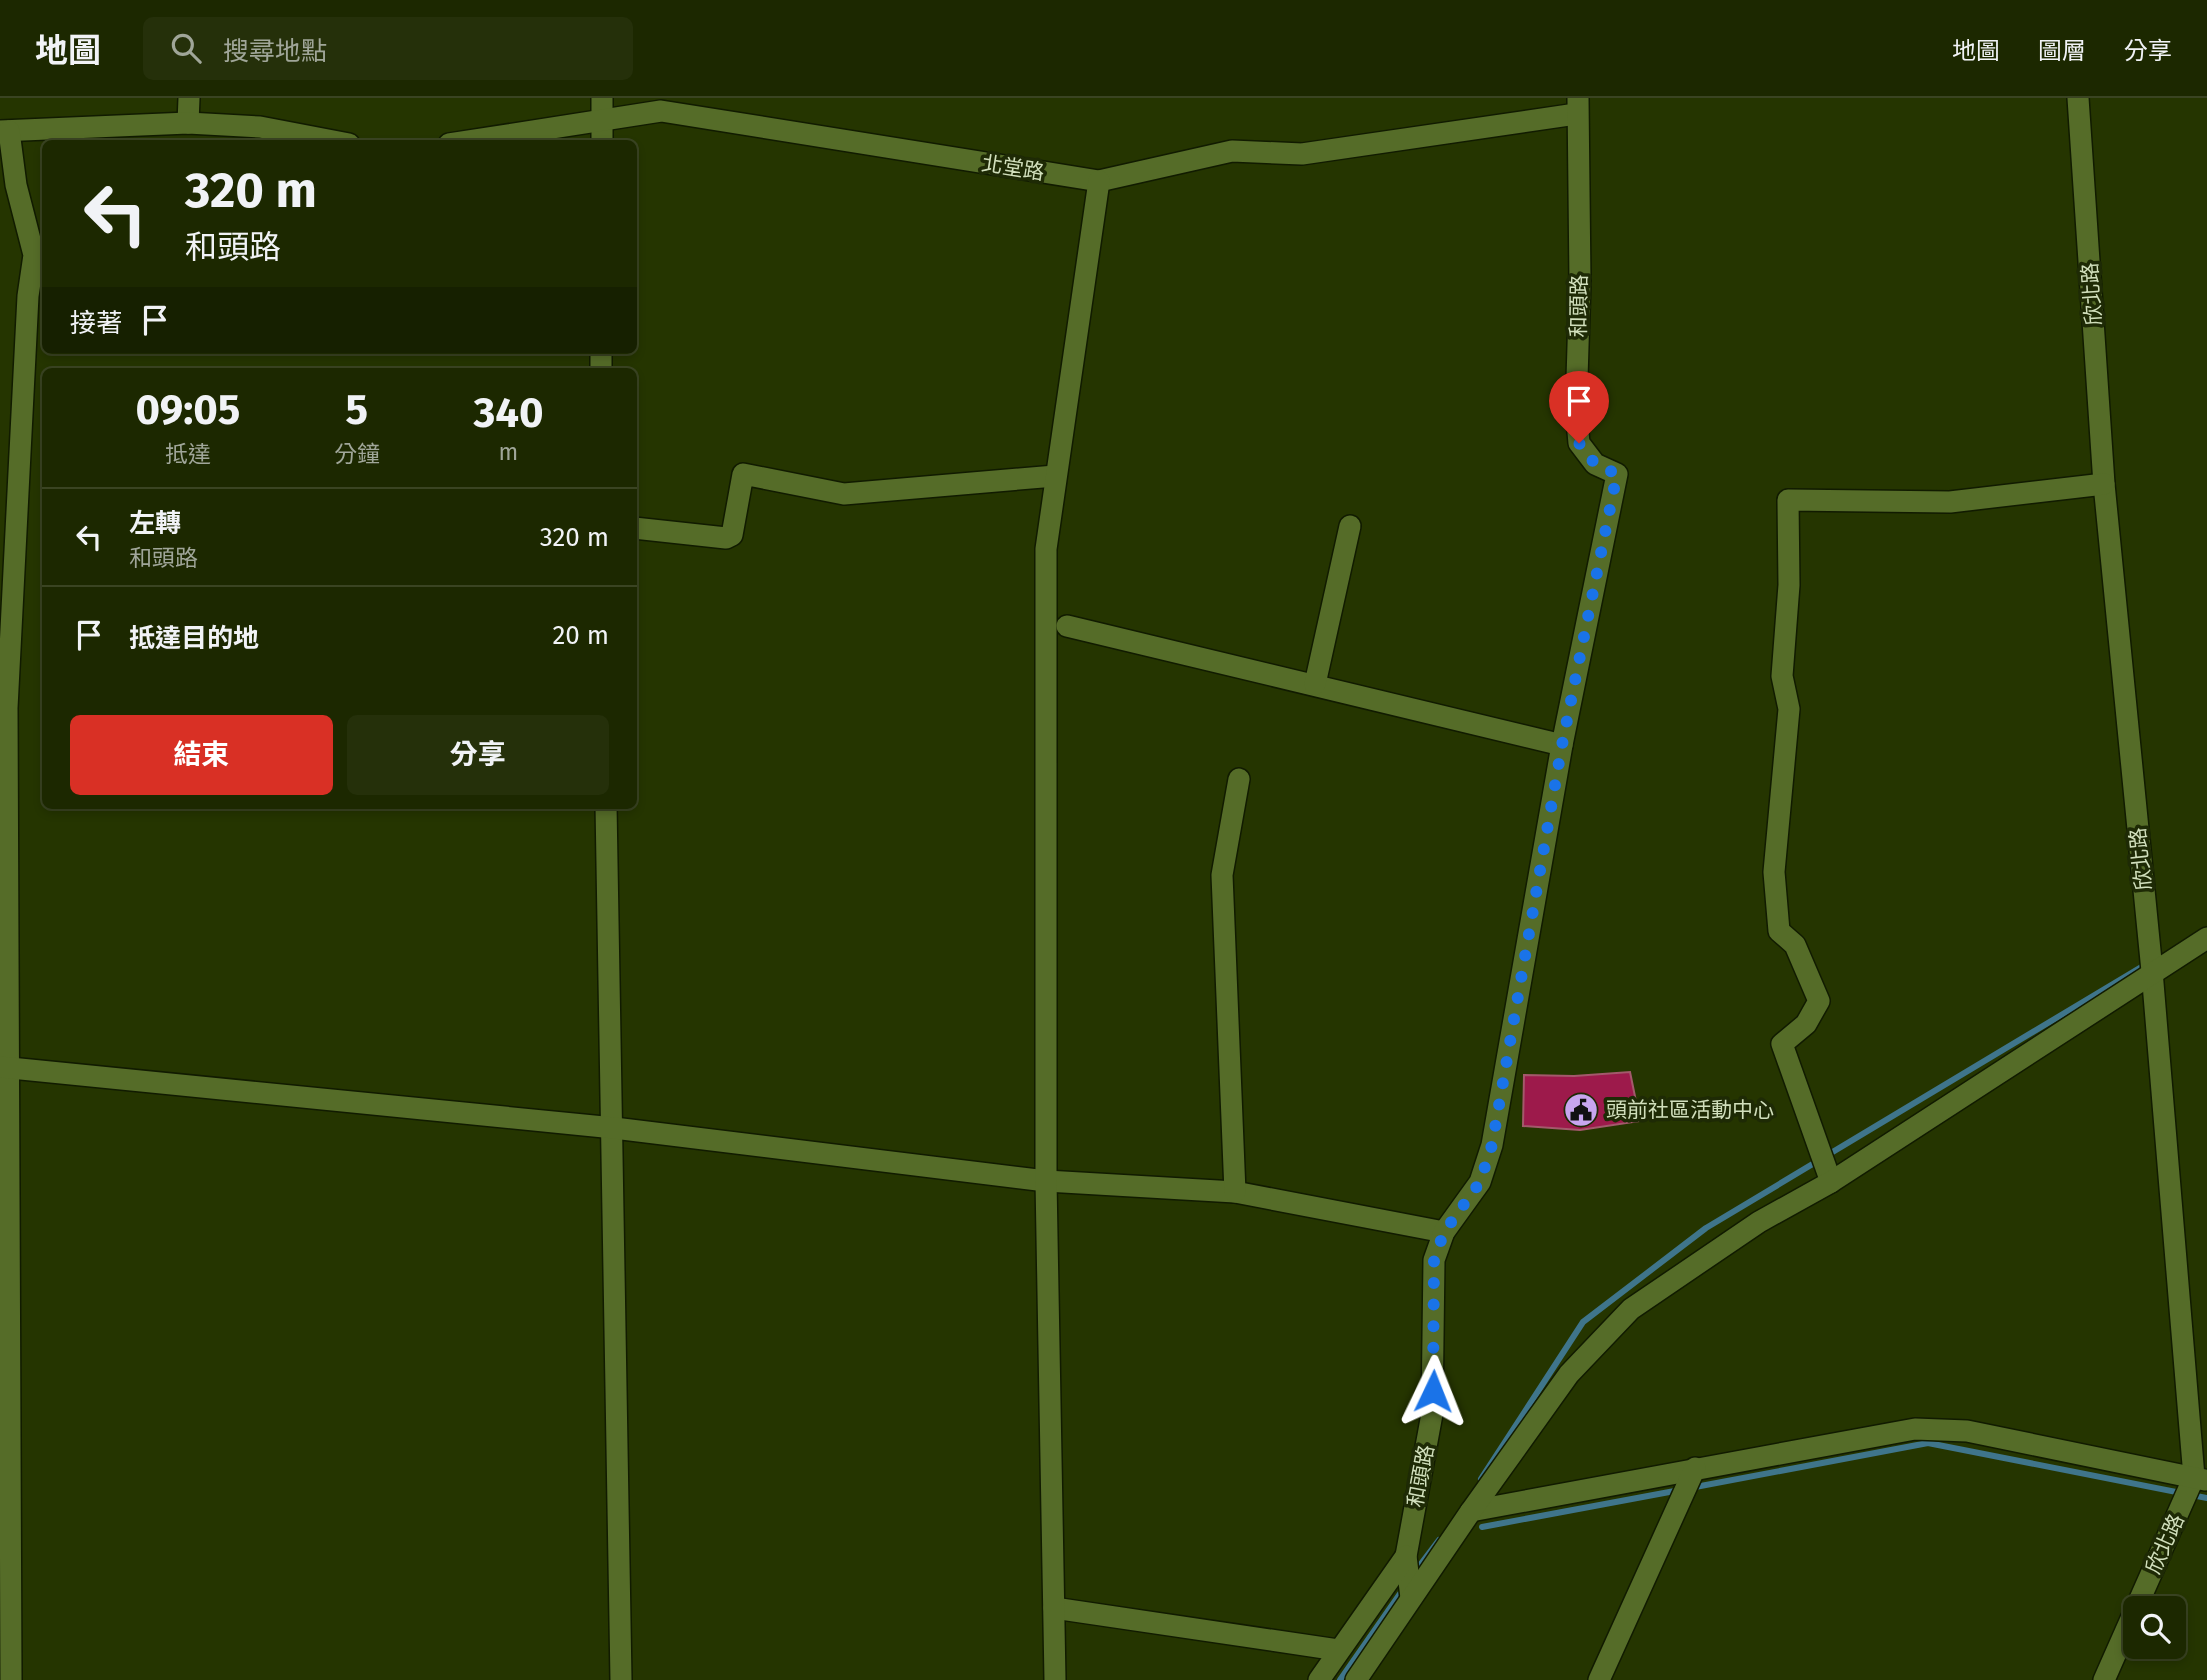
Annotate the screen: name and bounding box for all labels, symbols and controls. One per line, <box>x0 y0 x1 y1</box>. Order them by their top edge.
search box <box>143 17 633 80</box>
icon: search <box>167 29 205 67</box>
text: 地圖 <box>35 31 101 71</box>
text: 搜尋地點 <box>223 36 327 67</box>
text: 地圖 <box>1952 37 2000 65</box>
text: 圖層 <box>2038 37 2086 65</box>
text: 分享 <box>2124 37 2172 65</box>
street label: 北堂路 <box>980 150 1046 186</box>
text: 320 m <box>185 161 317 220</box>
icon: left <box>70 168 161 259</box>
text: 和頭路 <box>185 228 281 266</box>
street label: 欣北路 <box>2077 262 2107 326</box>
street label: 和頭路 <box>1565 274 1593 338</box>
icon: arrive <box>136 301 174 339</box>
text: 接著 <box>70 308 122 339</box>
pin <box>1549 371 1609 443</box>
icon: arrive <box>1560 382 1598 420</box>
text: 09:05 <box>136 385 240 435</box>
text: 5 <box>346 385 368 435</box>
text: 340 <box>473 388 543 438</box>
text: m <box>499 438 518 466</box>
text: 抵達 <box>165 440 211 468</box>
text: 分鐘 <box>334 440 380 468</box>
text: 左轉 <box>129 508 181 539</box>
icon: left <box>70 518 108 556</box>
text: 320 m <box>540 522 609 553</box>
text: 和頭路 <box>129 544 198 572</box>
icon: arrive <box>70 616 108 654</box>
text: 20 m <box>552 620 609 651</box>
text: 抵達目的地 <box>129 623 259 654</box>
button: 結束 <box>70 715 333 795</box>
button: 分享 <box>347 715 609 795</box>
street label: 欣北路 <box>2125 826 2157 892</box>
public building icon: 頭前社區活動中心 <box>1562 1091 1600 1129</box>
place label: 頭前社區活動中心 <box>1606 1097 1774 1123</box>
position arrow <box>1396 1354 1470 1428</box>
street label: 和頭路 <box>1402 1443 1440 1509</box>
street label: 欣北路 <box>2140 1510 2190 1578</box>
map controls <box>2123 1596 2186 1659</box>
button: search <box>2123 1596 2186 1659</box>

